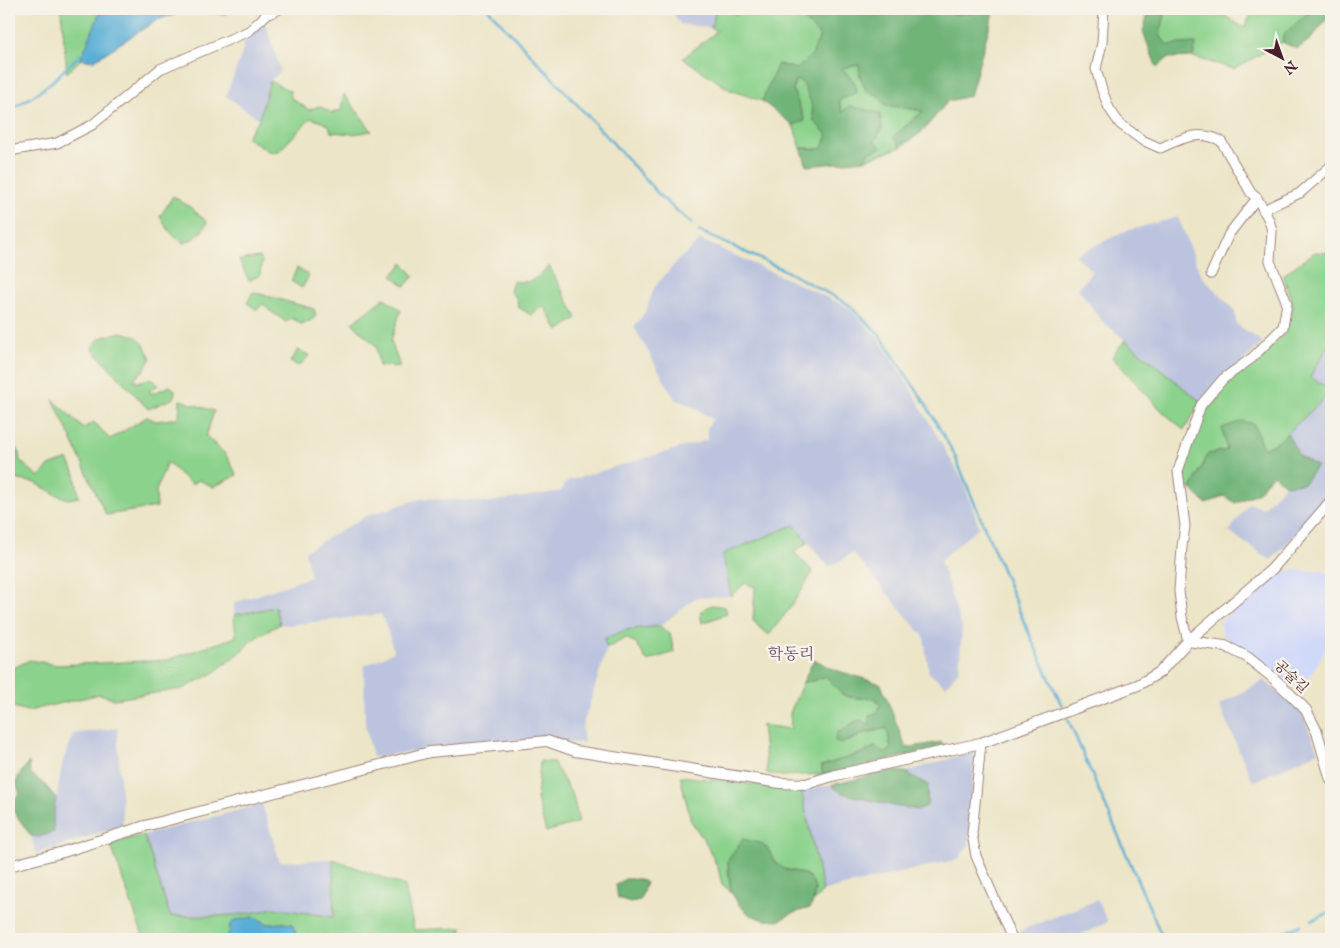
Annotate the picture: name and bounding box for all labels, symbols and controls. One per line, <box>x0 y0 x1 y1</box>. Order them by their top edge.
north arrow <box>1258 32 1308 82</box>
text: N <box>1279 56 1301 78</box>
district label: 학동리 <box>768 645 814 665</box>
street label: 공술길 <box>1270 657 1312 697</box>

